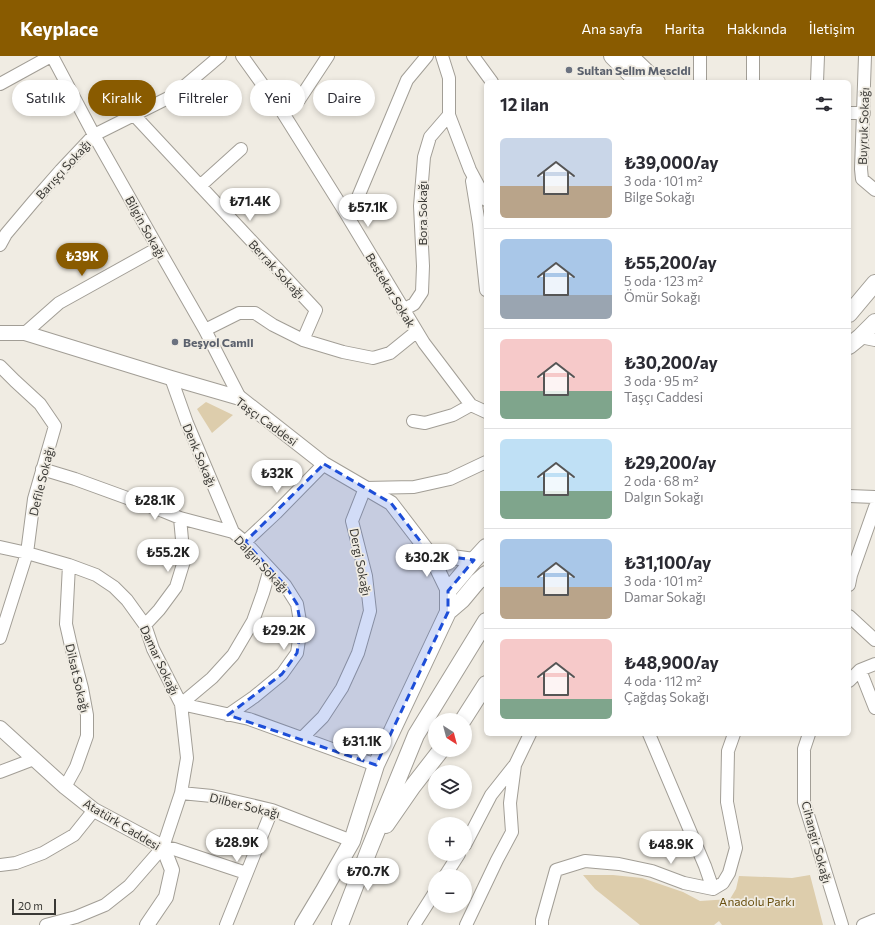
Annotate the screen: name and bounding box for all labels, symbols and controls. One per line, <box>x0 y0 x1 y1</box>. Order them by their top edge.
text: Keyplace <box>20 17 98 40</box>
text: Ana sayfa <box>581 20 643 37</box>
text: Harita <box>665 20 705 37</box>
text: Hakkında <box>727 20 787 37</box>
text: İletişim <box>809 20 855 37</box>
place label: Sultan Selim Mescidi <box>577 63 691 77</box>
marker: Sultan Selim Mescidi <box>564 65 574 75</box>
chip: Satılık <box>12 80 80 116</box>
chip: Kiralık <box>88 80 156 116</box>
chip: Filtreler <box>164 80 242 116</box>
chip: Yeni <box>250 80 305 116</box>
chip: Daire <box>313 80 375 116</box>
street label: Buyruk Sokağı <box>855 87 871 165</box>
icon: filters <box>813 93 835 115</box>
text: 12 ilan <box>500 94 549 115</box>
street label: Barışçı Sokağı <box>33 136 93 202</box>
text: ₺39,000/ay <box>624 152 719 173</box>
icon: home <box>532 154 580 202</box>
text: 3 oda · 101 m² <box>624 173 703 189</box>
street label: Bora Sokağı <box>415 181 429 245</box>
pin: ₺71.4K <box>217 188 283 222</box>
text: Bilge Sokağı <box>624 189 695 205</box>
street label: Bilgin Sokağı <box>123 193 169 261</box>
text: ₺71.4K <box>229 193 271 209</box>
pin: ₺57.1K <box>335 194 401 228</box>
text: ₺57.1K <box>348 199 388 215</box>
street label: Berrak Sokağı <box>246 237 308 301</box>
pin: ₺39K <box>58 243 106 277</box>
text: ₺39K <box>65 248 99 264</box>
street label: Bestekar Sokak <box>363 250 419 330</box>
text: ₺55,200/ay <box>624 252 717 273</box>
icon: home <box>532 255 580 303</box>
text: 5 oda · 123 m² <box>624 273 703 289</box>
text: Ömür Sokağı <box>624 289 701 305</box>
place label: Beşyol Camii <box>183 335 253 349</box>
marker: Beşyol Camii <box>170 337 180 347</box>
text: ₺30,200/ay <box>624 352 718 373</box>
icon: home <box>532 355 580 403</box>
text: 3 oda · 95 m² <box>624 373 698 389</box>
text: Taşçı Caddesi <box>624 389 703 405</box>
street label: Taşçı Caddesi <box>233 394 301 448</box>
street label: Denk Sokağı <box>180 421 220 489</box>
street label: Defile Sokağı <box>26 445 56 517</box>
text: ₺29,200/ay <box>624 452 716 473</box>
icon: home <box>532 455 580 503</box>
pin: ₺32K <box>253 460 301 494</box>
text: ₺32K <box>261 465 293 481</box>
text: 2 oda · 68 m² <box>624 473 699 489</box>
pin: ₺28.1K <box>122 487 188 521</box>
text: Dalgın Sokağı <box>624 489 704 505</box>
text: ₺28.1K <box>134 492 176 508</box>
street label: Dergi Sokağı <box>348 527 374 597</box>
street label: Dalgın Sokağı <box>232 532 292 596</box>
pin: ₺55.2K <box>135 539 201 573</box>
text: ₺55.2K <box>146 544 190 560</box>
pin: ₺30.2K <box>394 544 460 578</box>
text: ₺30.2K <box>405 549 449 565</box>
text: ₺31,100/ay <box>624 552 711 573</box>
icon: home <box>532 555 580 603</box>
text: 3 oda · 101 m² <box>624 573 703 589</box>
text: Damar Sokağı <box>624 589 706 605</box>
pin: ₺29.2K <box>251 617 317 651</box>
text: ₺29.2K <box>262 622 306 638</box>
street label: Damar Sokağı <box>138 623 182 697</box>
street label: Dilsat Sokağı <box>63 642 93 714</box>
text: ₺48,900/ay <box>624 652 719 673</box>
icon: home <box>532 655 580 703</box>
text: 4 oda · 112 m² <box>624 673 702 689</box>
text: Çağdaş Sokağı <box>624 689 709 705</box>
north arrow <box>428 713 472 757</box>
map controls <box>428 713 472 913</box>
pin: ₺31.1K <box>329 728 395 762</box>
text: ₺31.1K <box>342 733 382 749</box>
button: layers <box>428 765 472 809</box>
street label: Dilber Sokağı <box>208 789 282 821</box>
street label: Atatürk Caddesi <box>81 795 163 853</box>
street label: Cihangir Sokağı <box>799 799 835 885</box>
button: + <box>428 817 472 861</box>
pin: ₺28.9K <box>204 829 270 863</box>
pin: ₺48.9K <box>638 831 704 865</box>
text: ₺28.9K <box>215 834 259 850</box>
text: ₺48.9K <box>648 836 694 852</box>
pin: ₺70.7K <box>335 858 401 892</box>
text: ₺70.7K <box>346 863 390 879</box>
button: − <box>428 869 472 913</box>
park label: Anadolu Parkı <box>719 894 795 908</box>
scale bar <box>12 897 56 916</box>
text: 20 m <box>18 899 43 912</box>

